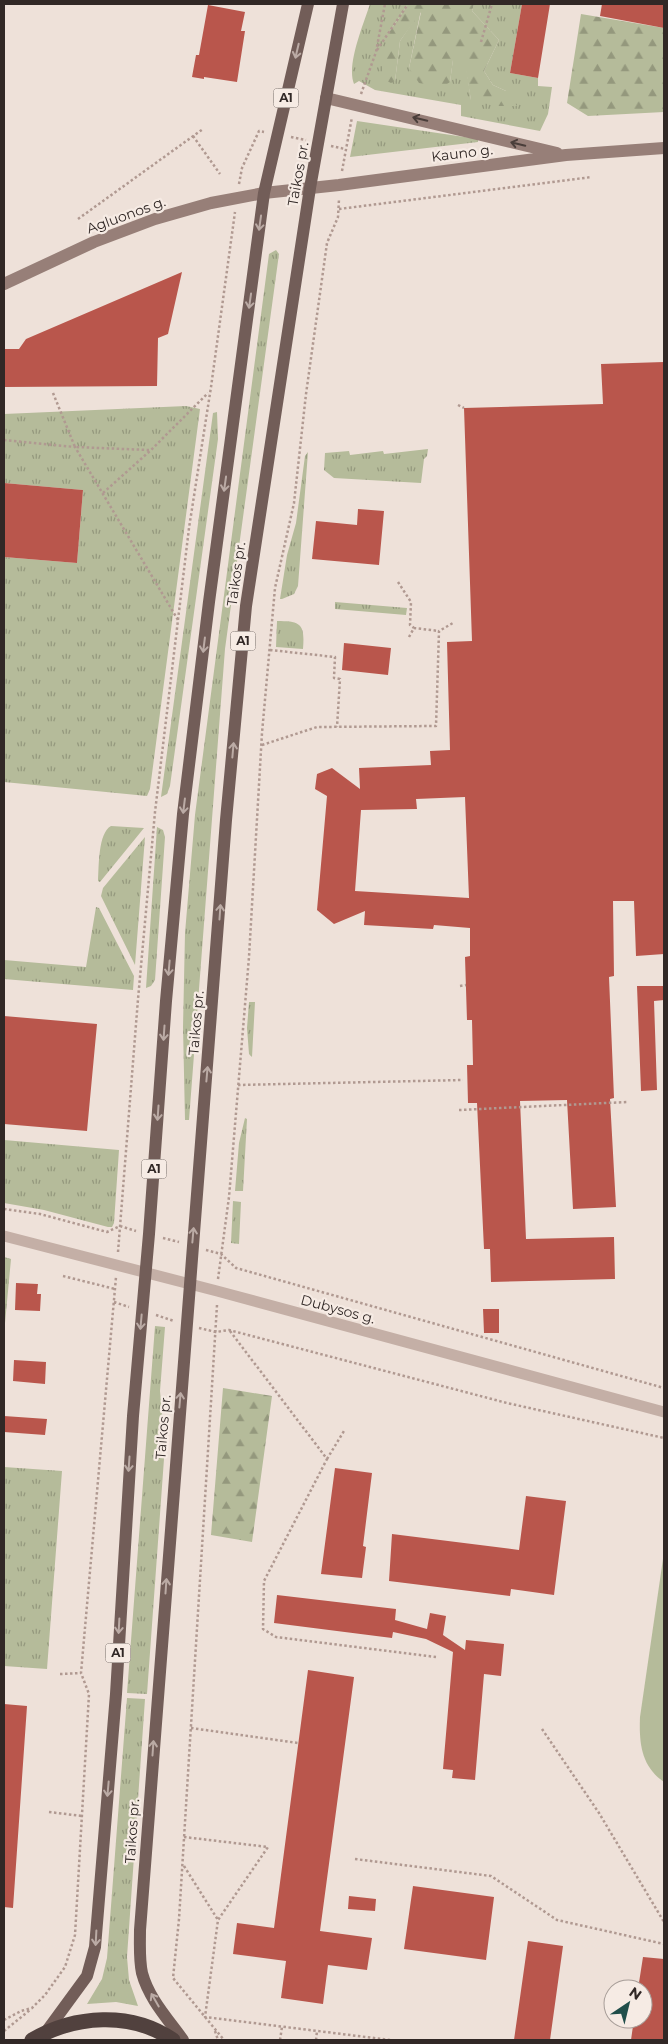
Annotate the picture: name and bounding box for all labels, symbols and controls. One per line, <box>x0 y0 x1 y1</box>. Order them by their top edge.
one-way arrow <box>292 43 301 59</box>
road number: A1 <box>274 89 298 108</box>
one-way arrow <box>412 114 428 124</box>
one-way arrow <box>511 139 527 148</box>
street label: Taikos pr. <box>283 140 313 208</box>
street label: Kauno g. <box>430 140 494 166</box>
street label: Agluonos g. <box>84 192 168 238</box>
one-way arrow <box>255 214 265 230</box>
one-way arrow <box>245 292 255 308</box>
one-way arrow <box>220 476 230 492</box>
street label: Taikos pr. <box>223 541 249 607</box>
road number: A1 <box>230 631 256 650</box>
one-way arrow <box>199 637 209 653</box>
one-way arrow <box>228 742 238 758</box>
one-way arrow <box>179 798 189 814</box>
one-way arrow <box>215 904 225 920</box>
one-way arrow <box>164 960 174 976</box>
street label: Taikos pr. <box>184 990 208 1056</box>
one-way arrow <box>159 1024 168 1040</box>
one-way arrow <box>202 1066 212 1082</box>
one-way arrow <box>153 1104 162 1120</box>
road number: A1 <box>142 1160 166 1178</box>
one-way arrow <box>189 1228 198 1244</box>
street label: Dubysos g. <box>299 1290 377 1328</box>
one-way arrow <box>136 1313 146 1329</box>
one-way arrow <box>176 1392 185 1408</box>
street label: Taikos pr. <box>151 1394 175 1460</box>
one-way arrow <box>124 1456 133 1472</box>
one-way arrow <box>161 1579 170 1595</box>
one-way arrow <box>115 1618 124 1634</box>
road number: A1 <box>106 1644 130 1662</box>
one-way arrow <box>149 1741 158 1757</box>
one-way arrow <box>103 1780 112 1796</box>
street label: Taikos pr. <box>121 1798 143 1864</box>
one-way arrow <box>91 1930 100 1946</box>
north arrow <box>603 1979 653 2029</box>
text: N <box>626 1983 645 2004</box>
one-way arrow <box>149 1994 159 2008</box>

